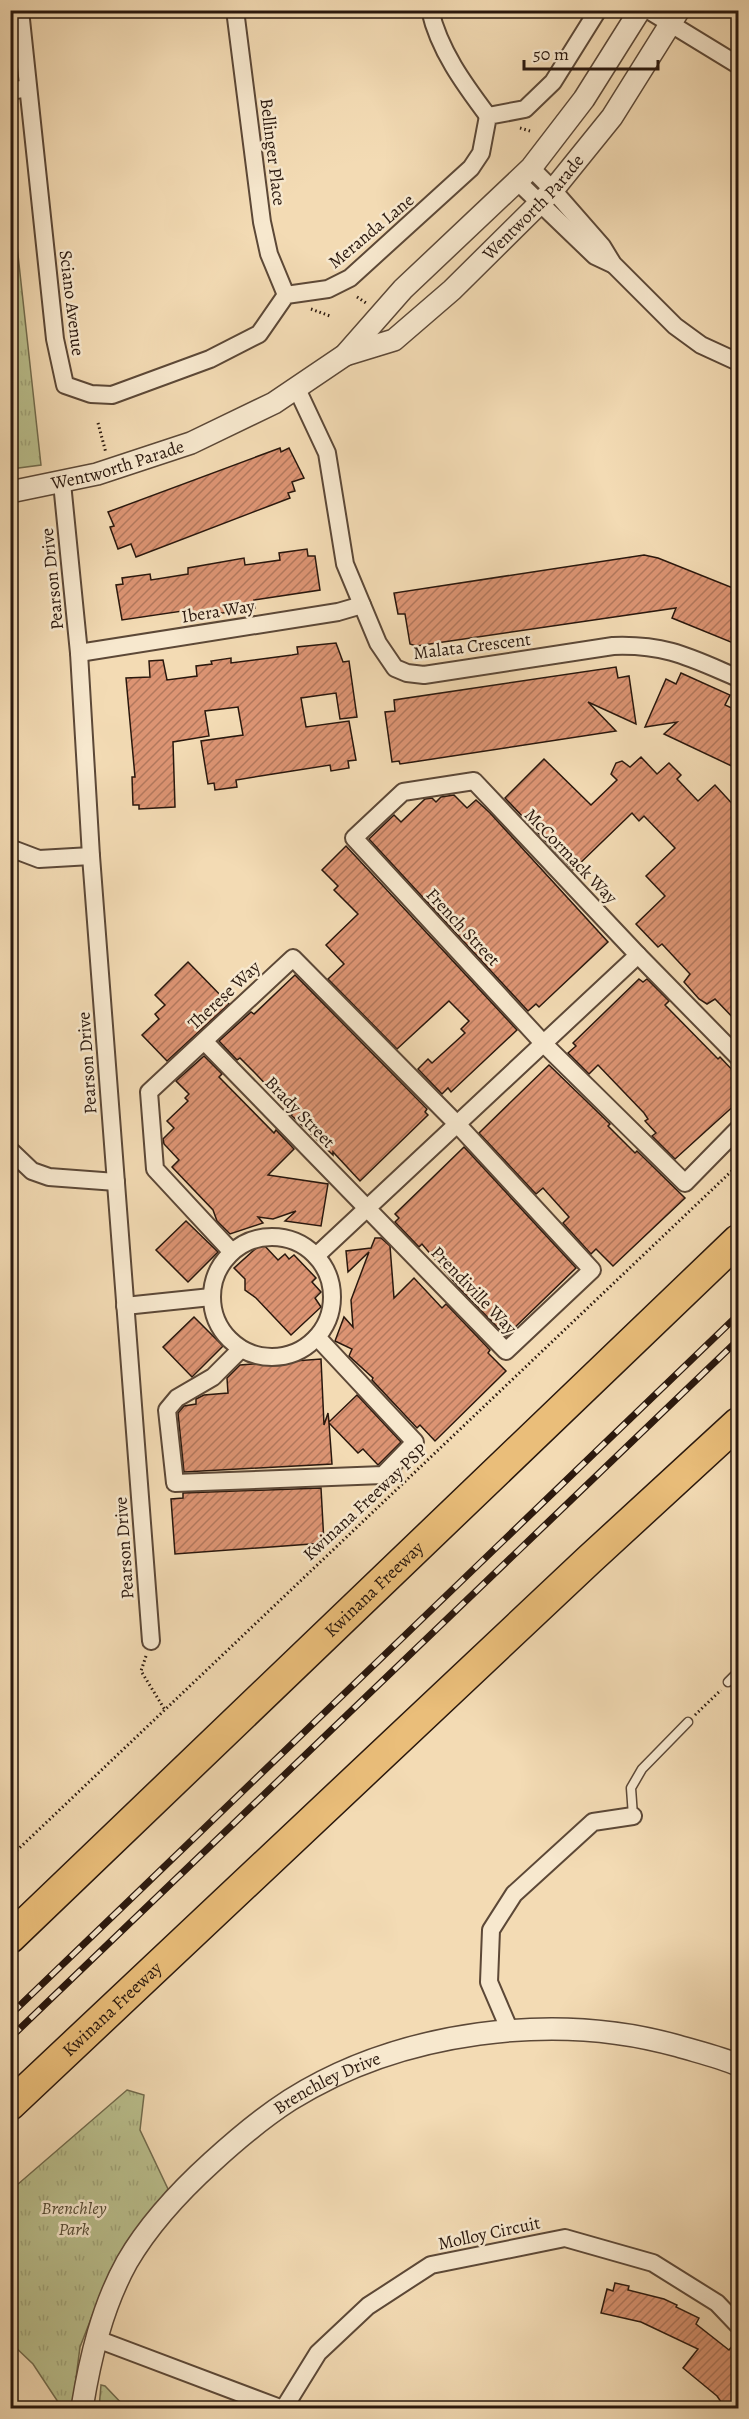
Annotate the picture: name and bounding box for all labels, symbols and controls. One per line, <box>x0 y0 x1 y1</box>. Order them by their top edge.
scale bar <box>524 33 658 71</box>
text: 50 m <box>533 42 569 66</box>
street label: Bellinger Place <box>255 97 291 207</box>
street label: Wentworth Parade <box>477 149 589 266</box>
street label: Meranda Lane <box>323 188 419 274</box>
street label: Sciano Avenue <box>54 249 90 357</box>
street label: Wentworth Parade <box>48 434 187 495</box>
street label: Pearson Drive <box>35 527 69 631</box>
street label: Ibera Way <box>180 593 257 629</box>
street label: Malata Crescent <box>412 627 532 665</box>
street label: McCormack Way <box>519 803 623 910</box>
street label: French Street <box>421 883 505 971</box>
street label: Therese Way <box>183 955 266 1035</box>
street label: Pearson Drive <box>71 1011 103 1115</box>
street label: Brady Street <box>260 1071 340 1153</box>
street label: Prendiville Way <box>426 1241 523 1340</box>
street label: Kwinana Freeway PSP <box>298 1438 432 1566</box>
street label: Pearson Drive <box>108 1496 140 1600</box>
street label: Kwinana Freeway <box>319 1535 429 1642</box>
street label: Kwinana Freeway <box>57 1955 168 2062</box>
street label: Brenchley Drive <box>269 2046 384 2120</box>
park label: Brenchley Park <box>41 2196 107 2241</box>
street label: Molloy Circuit <box>436 2210 542 2256</box>

